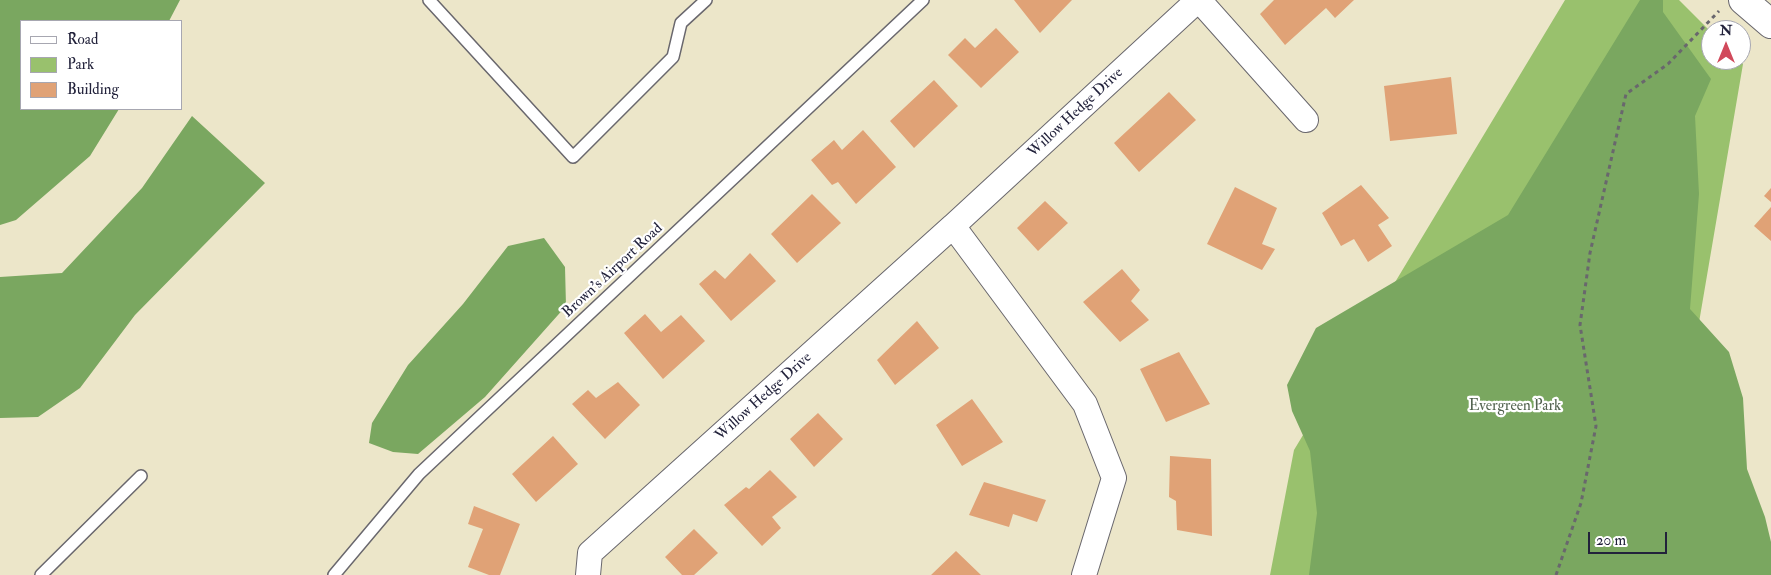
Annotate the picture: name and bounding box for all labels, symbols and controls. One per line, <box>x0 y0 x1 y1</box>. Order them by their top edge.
legend <box>20 20 182 110</box>
north arrow <box>1701 20 1751 70</box>
text: N <box>1720 22 1732 39</box>
text: Road <box>67 30 98 49</box>
text: Park <box>67 55 94 74</box>
street label: Willow Hedge Drive <box>1025 64 1127 162</box>
text: Building <box>67 80 119 99</box>
street label: Brown's Airport Road <box>559 220 667 322</box>
street label: Willow Hedge Drive <box>712 349 816 445</box>
park label: Evergreen Park <box>1469 398 1561 416</box>
scale bar <box>1591 522 1670 554</box>
text: 20 m <box>1596 531 1626 550</box>

